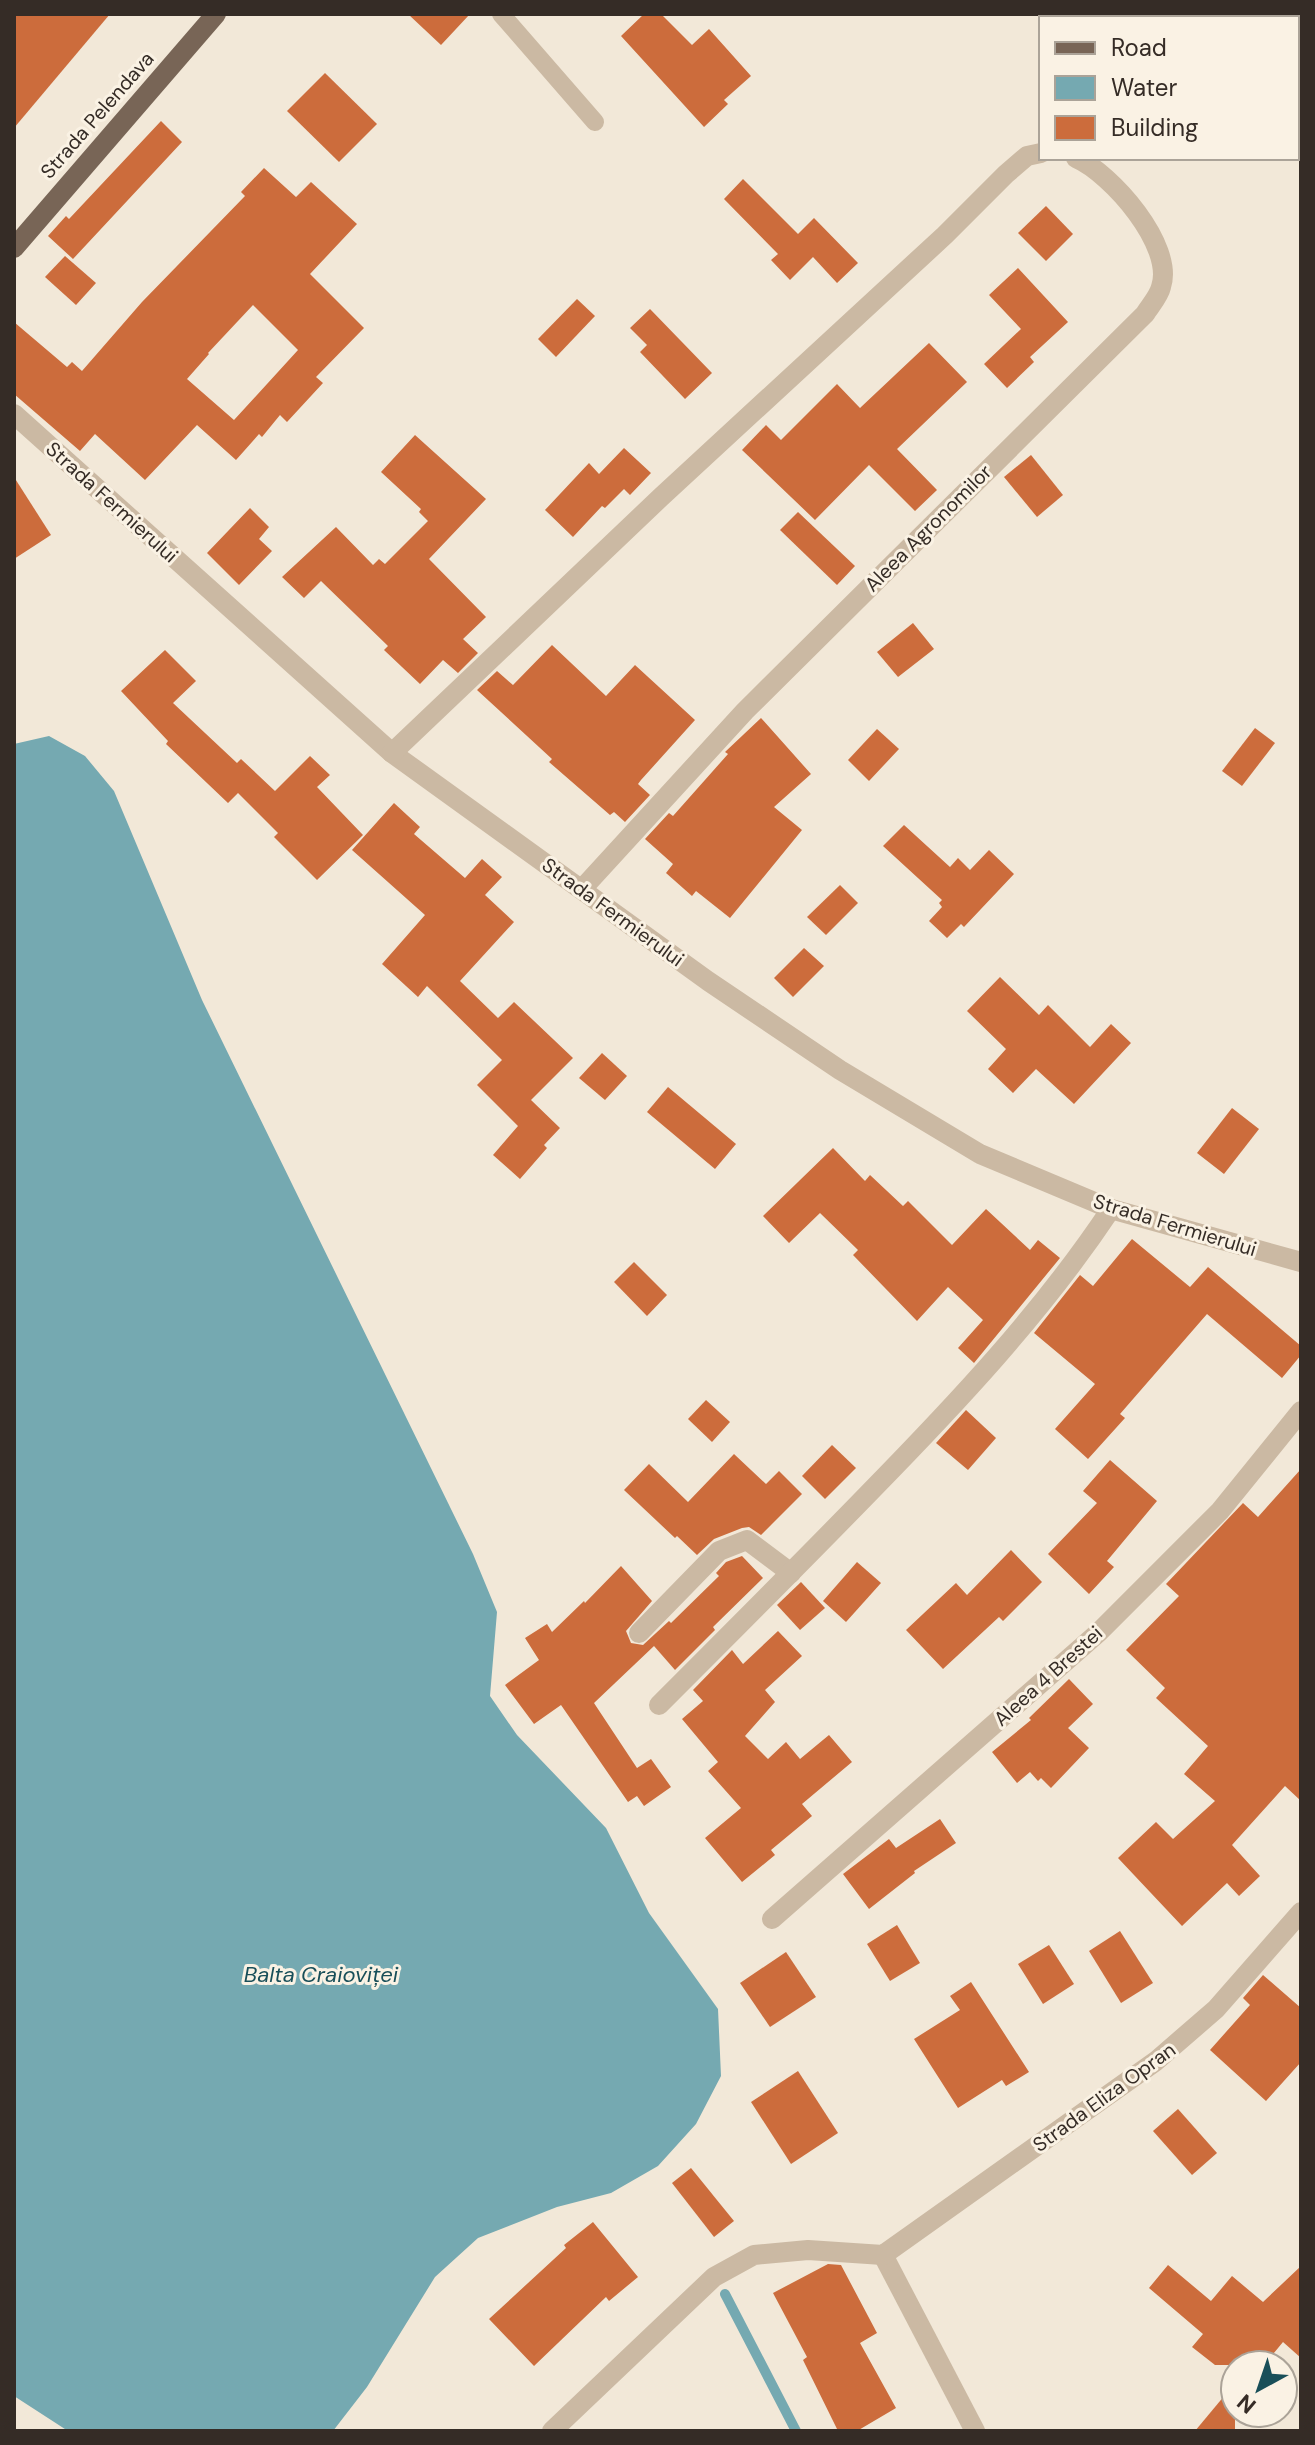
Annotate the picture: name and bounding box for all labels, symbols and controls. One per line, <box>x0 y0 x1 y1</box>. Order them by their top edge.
legend <box>1039 16 1299 160</box>
text: Road <box>1111 32 1167 63</box>
street label: Strada Pelendava <box>35 46 159 184</box>
text: Water <box>1111 72 1177 103</box>
text: Building <box>1111 112 1198 143</box>
street label: Strada Fermierului <box>40 436 184 568</box>
street label: Aleea Agronomilor <box>859 459 997 597</box>
street label: Strada Fermierului <box>537 852 689 972</box>
street label: Strada Fermierului <box>1090 1188 1260 1262</box>
street label: Aleea 4 Brestei <box>988 1620 1108 1732</box>
water label: Balta Craioviței <box>244 1960 399 1989</box>
street label: Strada Eliza Opran <box>1028 2036 1180 2158</box>
north arrow <box>1219 2349 1299 2429</box>
text: N <box>1231 2388 1262 2420</box>

